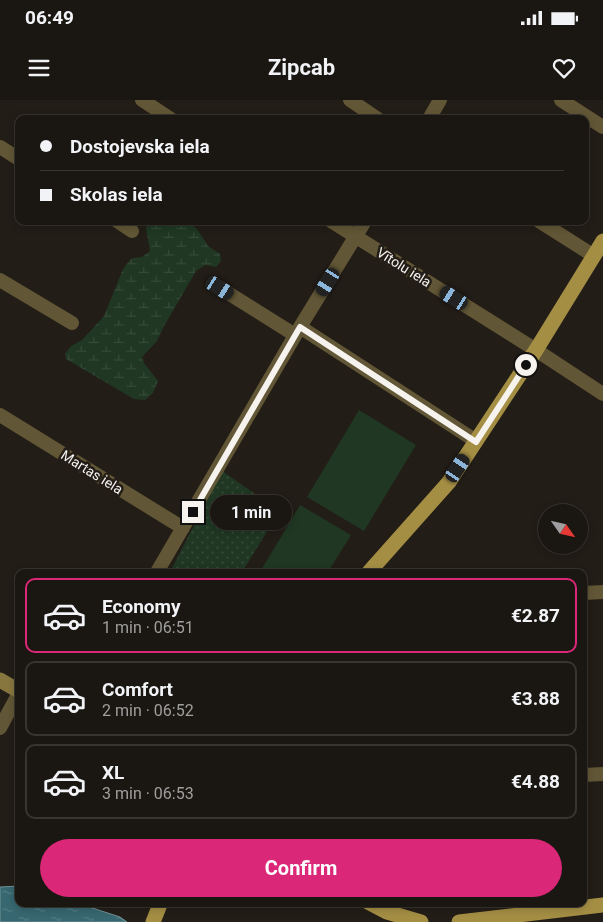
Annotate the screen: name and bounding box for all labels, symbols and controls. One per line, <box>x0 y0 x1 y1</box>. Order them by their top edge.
text: 06:49 <box>25 6 74 29</box>
icon: menu <box>25 54 53 82</box>
icon: heart <box>550 54 578 82</box>
text: Zipcab <box>268 55 335 80</box>
text: Dostojevska iela <box>70 135 210 158</box>
text: Skolas iela <box>70 183 163 206</box>
street label: Vītolu iela <box>374 244 434 290</box>
car <box>313 265 342 299</box>
car <box>203 274 236 302</box>
car <box>437 284 470 312</box>
route start <box>515 354 537 376</box>
street label: Martas iela <box>58 447 126 497</box>
car <box>443 451 472 485</box>
callout: 1 min <box>210 494 293 530</box>
route end <box>182 501 204 523</box>
text: 1 min <box>231 503 271 522</box>
north arrow <box>538 504 588 554</box>
map controls <box>538 504 588 554</box>
icon: car <box>42 593 87 638</box>
text: Economy <box>102 595 181 618</box>
text: €2.87 <box>511 604 560 627</box>
text: 1 min · 06:51 <box>102 618 194 637</box>
icon: car <box>42 676 87 721</box>
text: Comfort <box>102 678 173 701</box>
text: €3.88 <box>511 687 560 710</box>
text: 2 min · 06:52 <box>102 701 194 720</box>
icon: car <box>42 759 87 804</box>
text: XL <box>102 761 124 784</box>
text: €4.88 <box>511 770 560 793</box>
text: 3 min · 06:53 <box>102 784 194 803</box>
button: Confirm <box>40 839 562 897</box>

